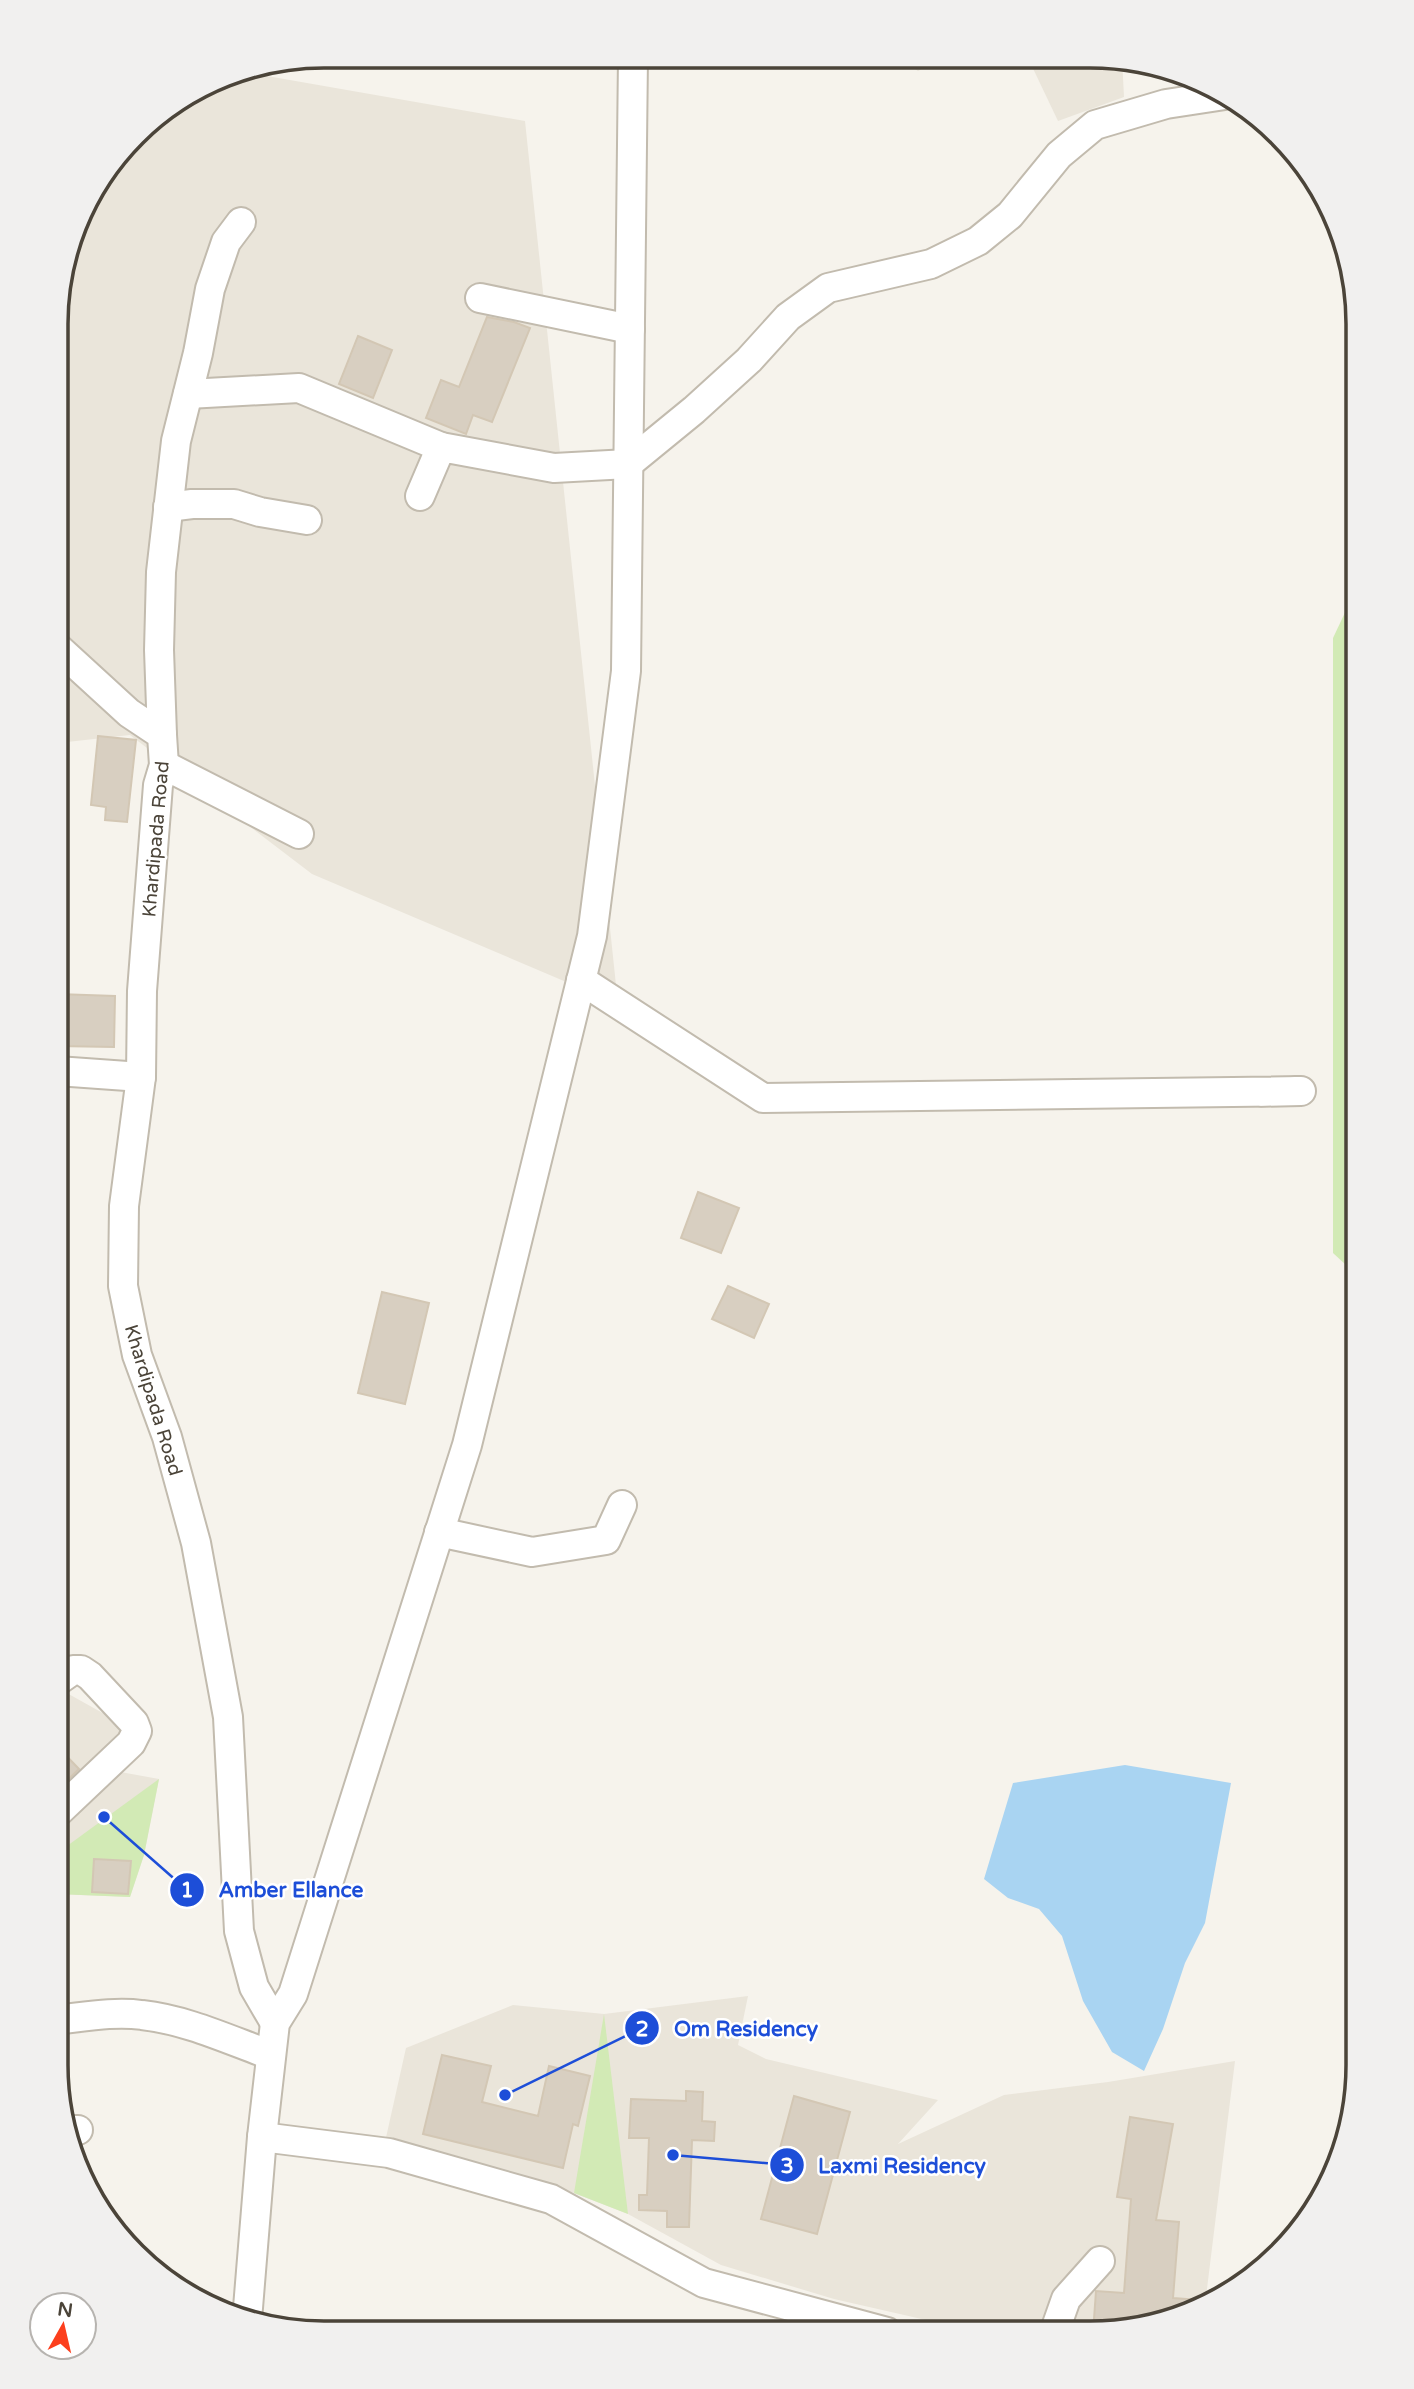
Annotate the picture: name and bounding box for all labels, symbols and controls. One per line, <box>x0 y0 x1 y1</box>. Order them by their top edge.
street label: Khardipada Road <box>138 760 174 918</box>
street label: Khardipada Road <box>120 1322 186 1478</box>
callout: Amber Ellance <box>169 1869 377 1911</box>
text: 1 <box>180 1878 194 1903</box>
text: Amber Ellance <box>219 1878 364 1903</box>
callout: Om Residency <box>625 2007 832 2049</box>
text: 2 <box>635 2017 649 2042</box>
text: Om Residency <box>674 2017 819 2042</box>
callout: Laxmi Residency <box>770 2144 1000 2186</box>
text: 3 <box>780 2154 794 2179</box>
text: Laxmi Residency <box>818 2154 987 2179</box>
north arrow <box>28 2291 98 2361</box>
text: N <box>56 2298 74 2322</box>

